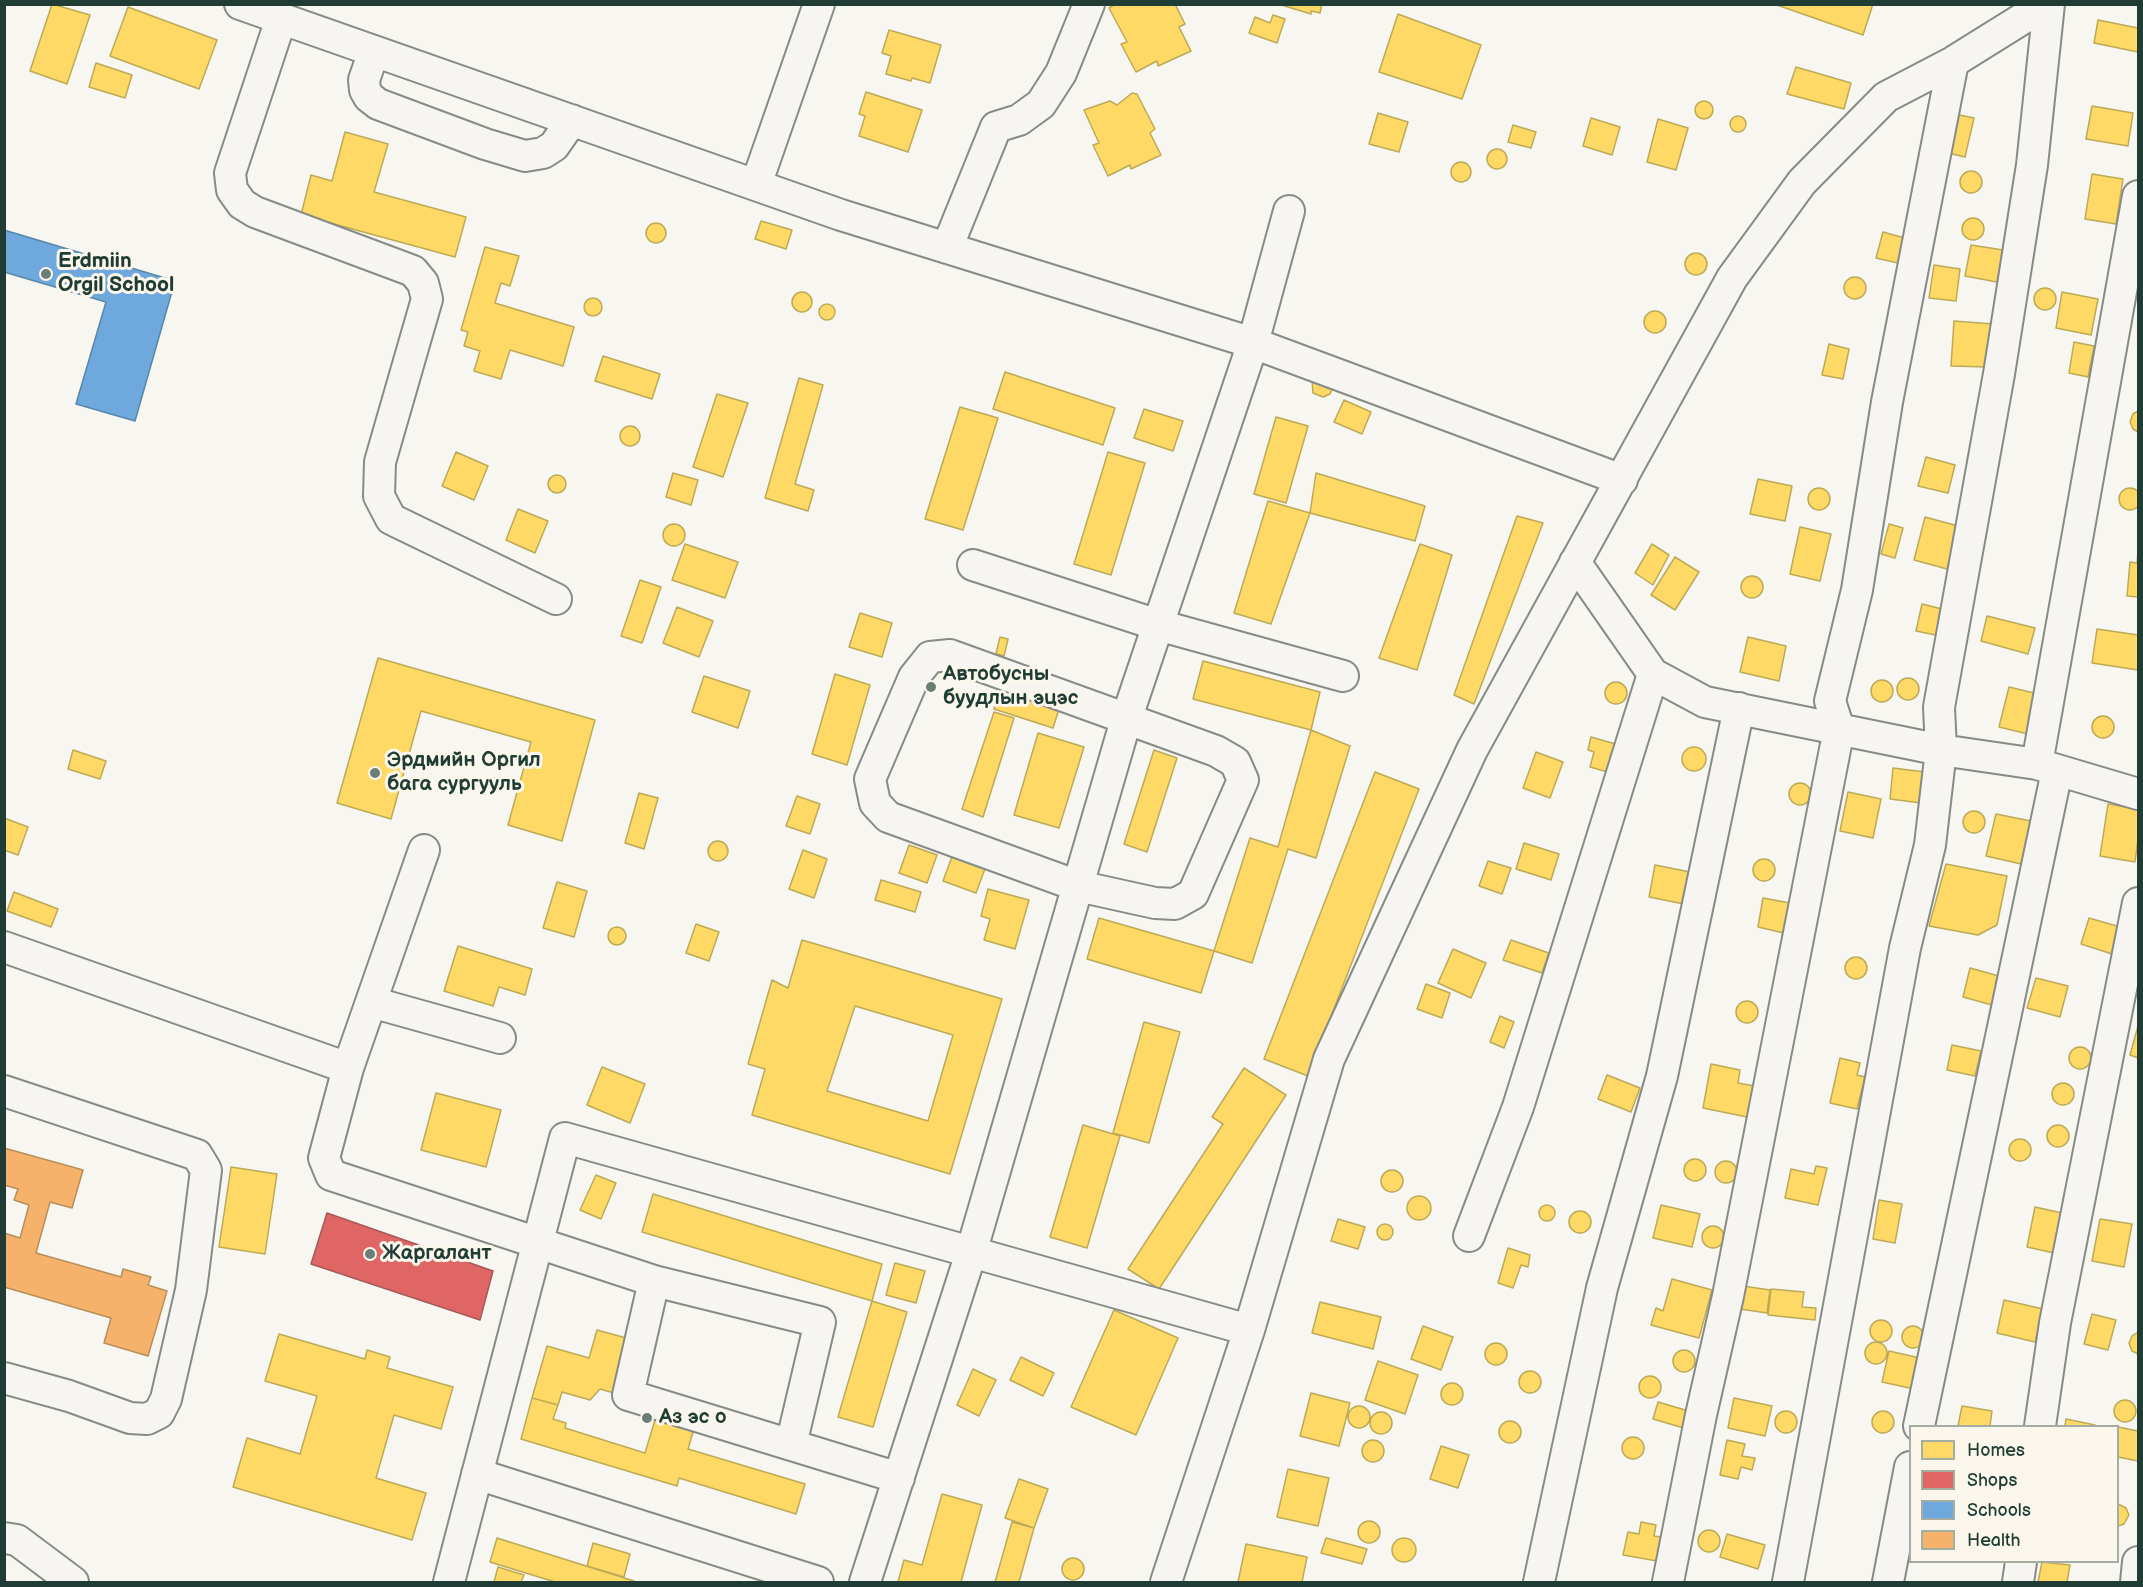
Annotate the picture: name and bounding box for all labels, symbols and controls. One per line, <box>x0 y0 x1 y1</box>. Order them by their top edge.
place label: Erdmiin Orgil School <box>58 249 174 299</box>
marker: Erdmiin Orgil School <box>39 267 53 281</box>
place label: Автобусны буудлын эцэс <box>943 662 1078 712</box>
marker: Автобусны буудлын эцэс <box>924 680 938 694</box>
place label: Эрдмийн Оргил бага сургууль <box>387 748 541 798</box>
marker: Эрдмийн Оргил бага сургууль <box>368 766 382 780</box>
place label: Жаргалант <box>382 1241 491 1267</box>
marker: Жаргалант <box>363 1247 377 1261</box>
place label: Аз эс о <box>659 1405 726 1431</box>
marker: Аз эс о <box>640 1411 654 1425</box>
legend <box>1909 1425 2119 1563</box>
text: Homes <box>1967 1440 2025 1461</box>
text: Shops <box>1967 1470 2017 1491</box>
text: Schools <box>1967 1500 2031 1521</box>
text: Health <box>1967 1530 2021 1551</box>

